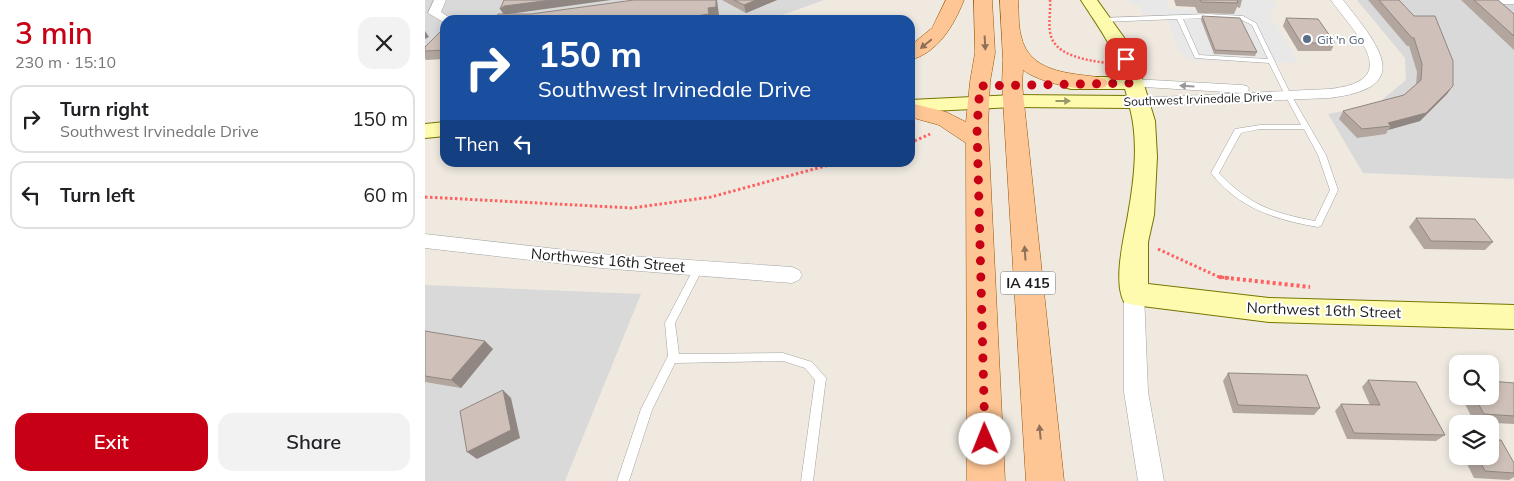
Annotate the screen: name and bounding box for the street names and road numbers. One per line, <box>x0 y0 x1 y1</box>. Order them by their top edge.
street label: Southwest Irvinedale Drive <box>1123 89 1273 109</box>
street label: Northwest 16th Street <box>530 244 686 276</box>
road number: IA 415 <box>1001 272 1055 294</box>
street label: Northwest 16th Street <box>1246 298 1402 322</box>

